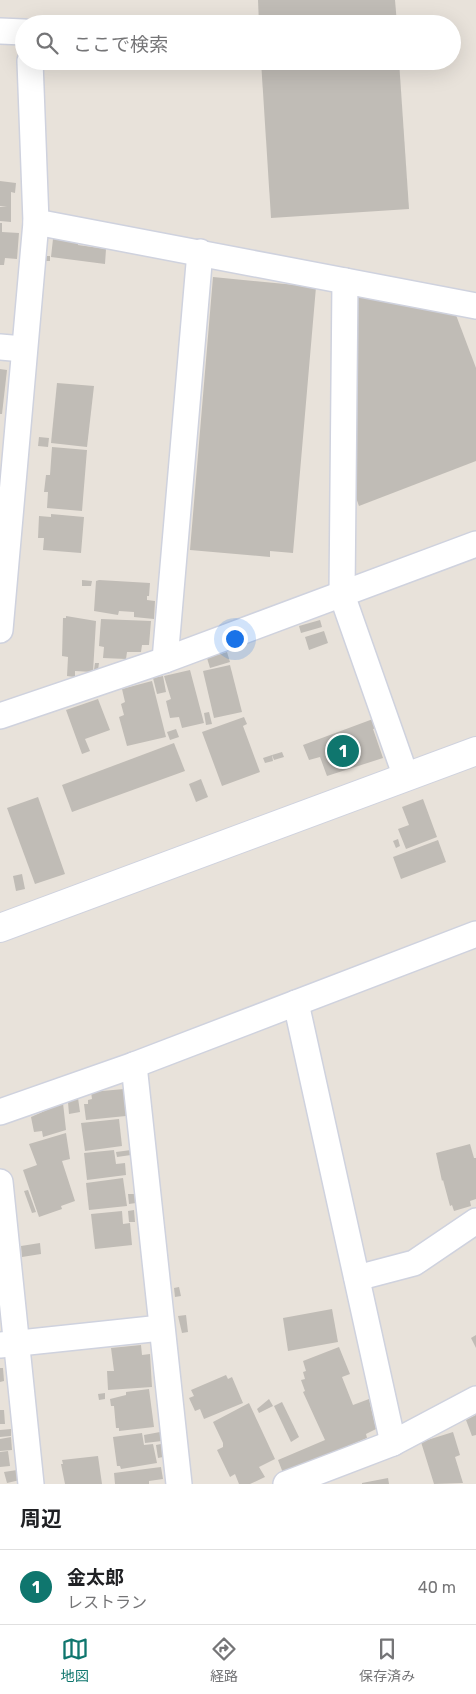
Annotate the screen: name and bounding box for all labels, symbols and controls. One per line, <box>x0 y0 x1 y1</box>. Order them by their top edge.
search box <box>15 15 461 70</box>
icon: search <box>33 29 61 57</box>
text: ここで検索 <box>73 33 168 56</box>
your location <box>222 626 248 652</box>
pin: 1 <box>327 732 359 770</box>
text: 周辺 <box>20 1506 62 1531</box>
text: 金太郎 <box>67 1566 124 1589</box>
text: 1 <box>32 1578 40 1597</box>
text: 40 m <box>418 1578 456 1597</box>
text: レストラン <box>67 1593 147 1612</box>
tab: 地図 <box>61 1635 89 1685</box>
tab: 経路 <box>210 1635 238 1685</box>
tab: 保存済み <box>359 1635 415 1685</box>

